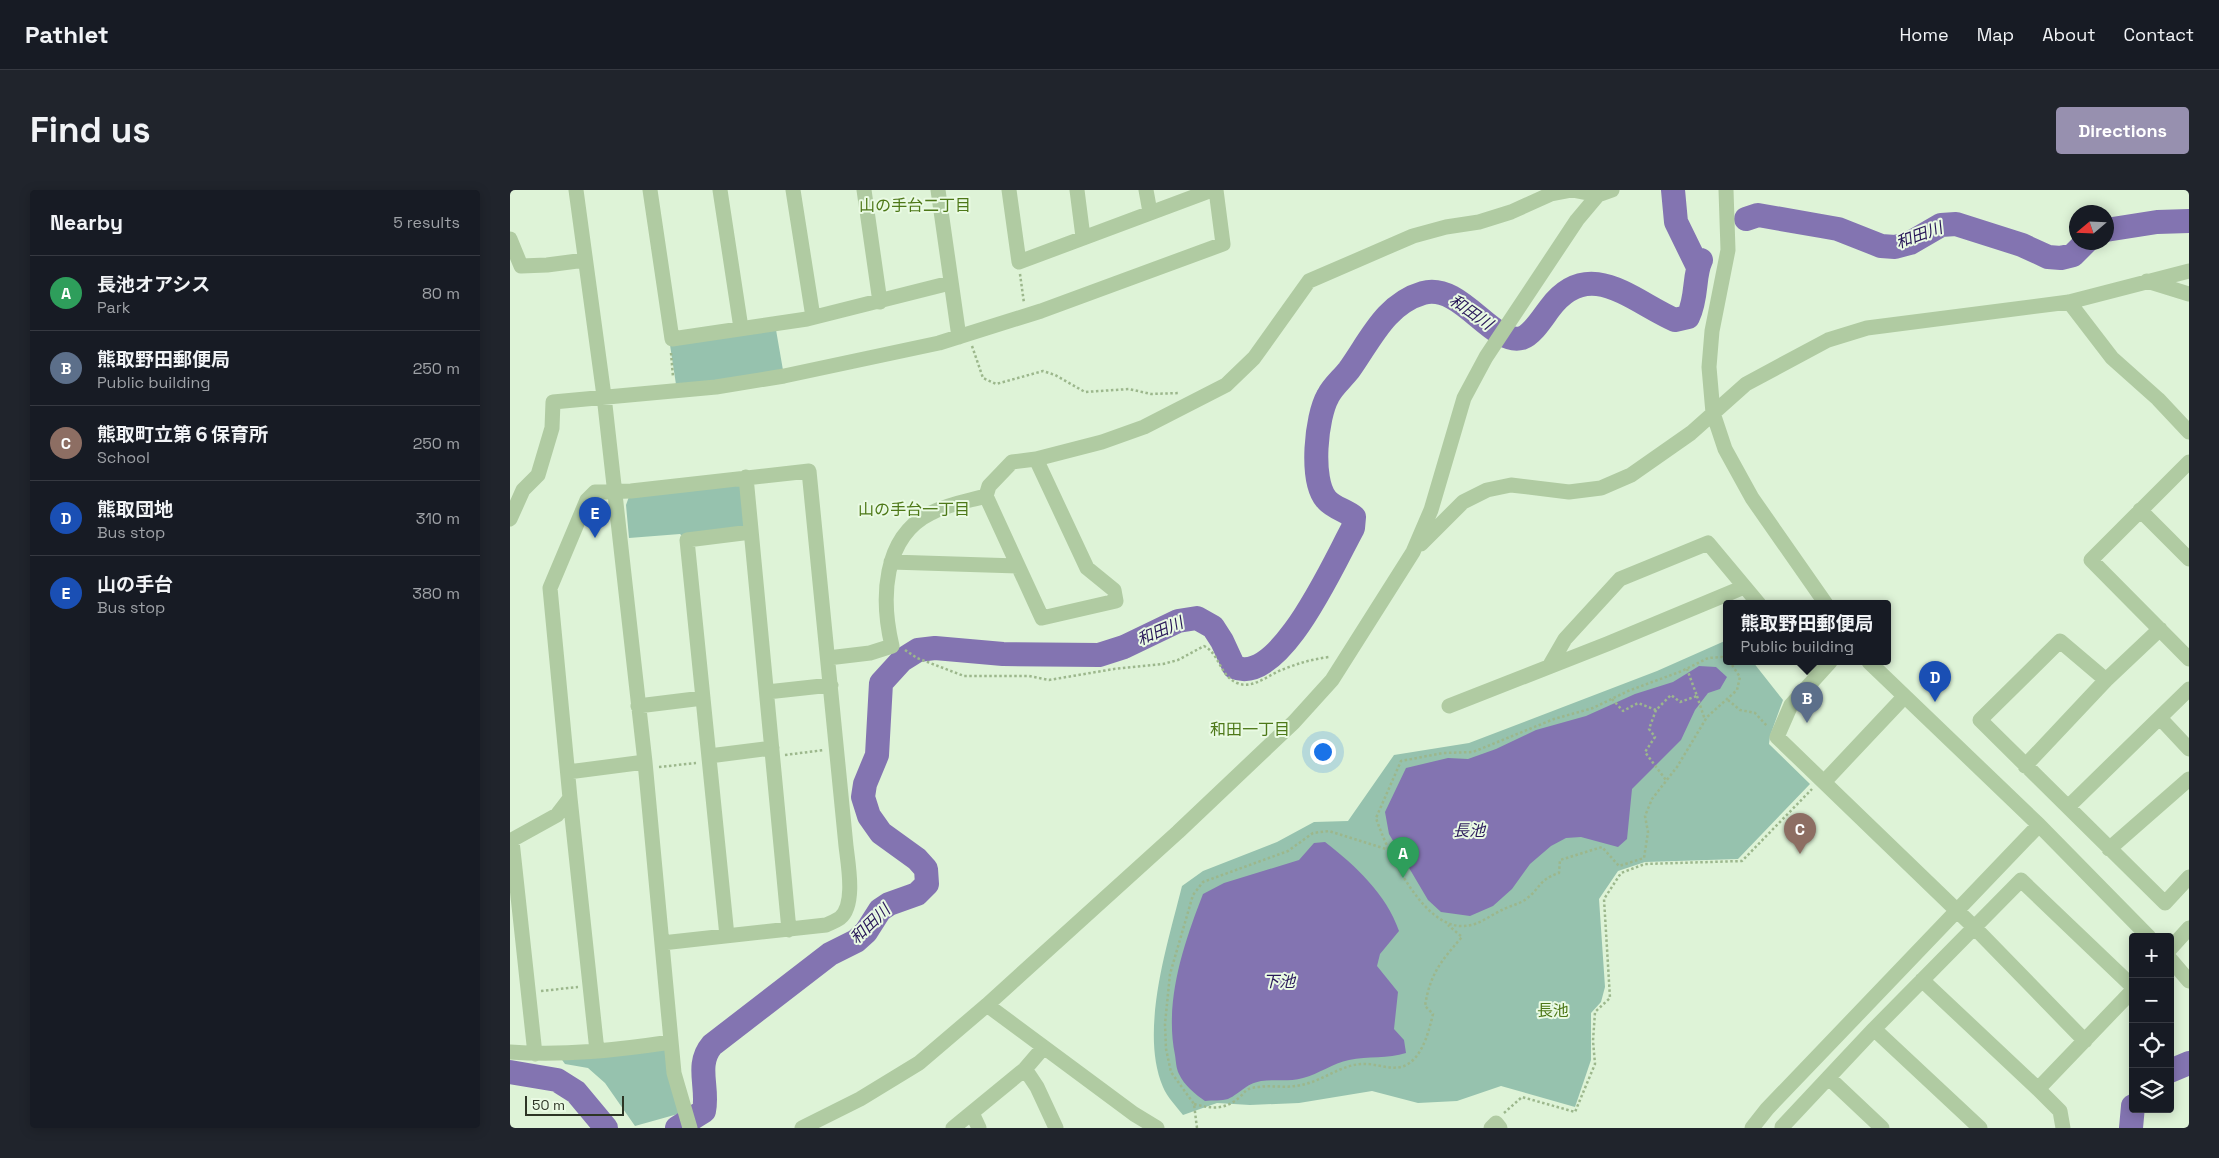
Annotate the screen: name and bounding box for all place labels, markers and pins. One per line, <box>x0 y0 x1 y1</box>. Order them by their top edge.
pin: E <box>579 497 611 538</box>
pin: D <box>1919 661 1951 702</box>
pin: B <box>1791 682 1823 723</box>
pin: C <box>1784 813 1816 854</box>
pin: A <box>1387 837 1419 878</box>

